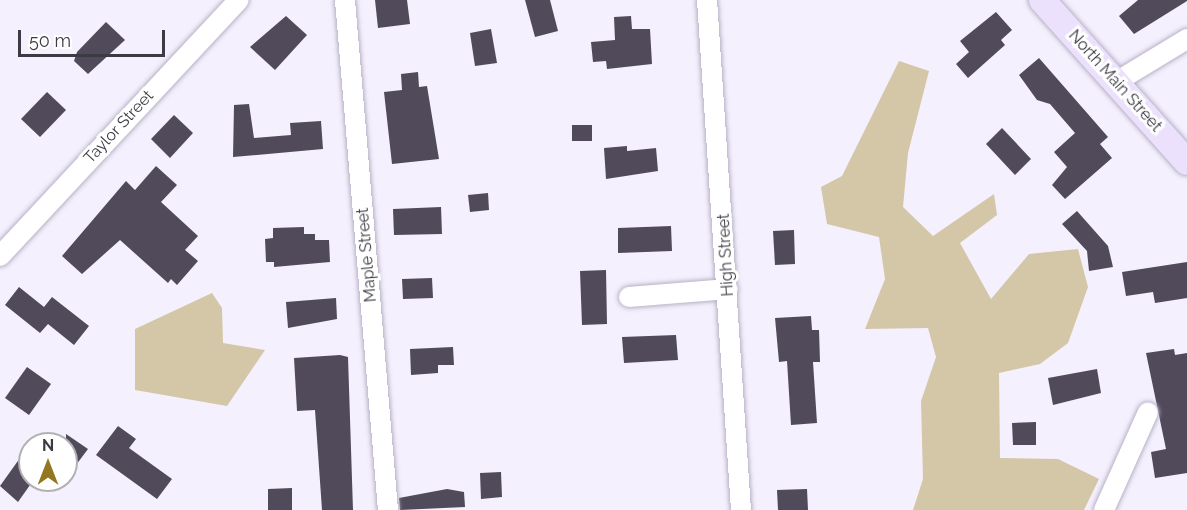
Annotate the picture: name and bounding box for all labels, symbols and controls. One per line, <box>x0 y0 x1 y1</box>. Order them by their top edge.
scale bar <box>21 18 168 56</box>
street label: North Main Street <box>1064 26 1166 136</box>
text: 50 m <box>29 30 71 51</box>
street label: Taylor Street <box>80 86 158 168</box>
street label: Maple Street <box>353 207 381 303</box>
street label: High Street <box>714 213 738 297</box>
north arrow <box>18 432 78 492</box>
text: N <box>42 436 54 455</box>

